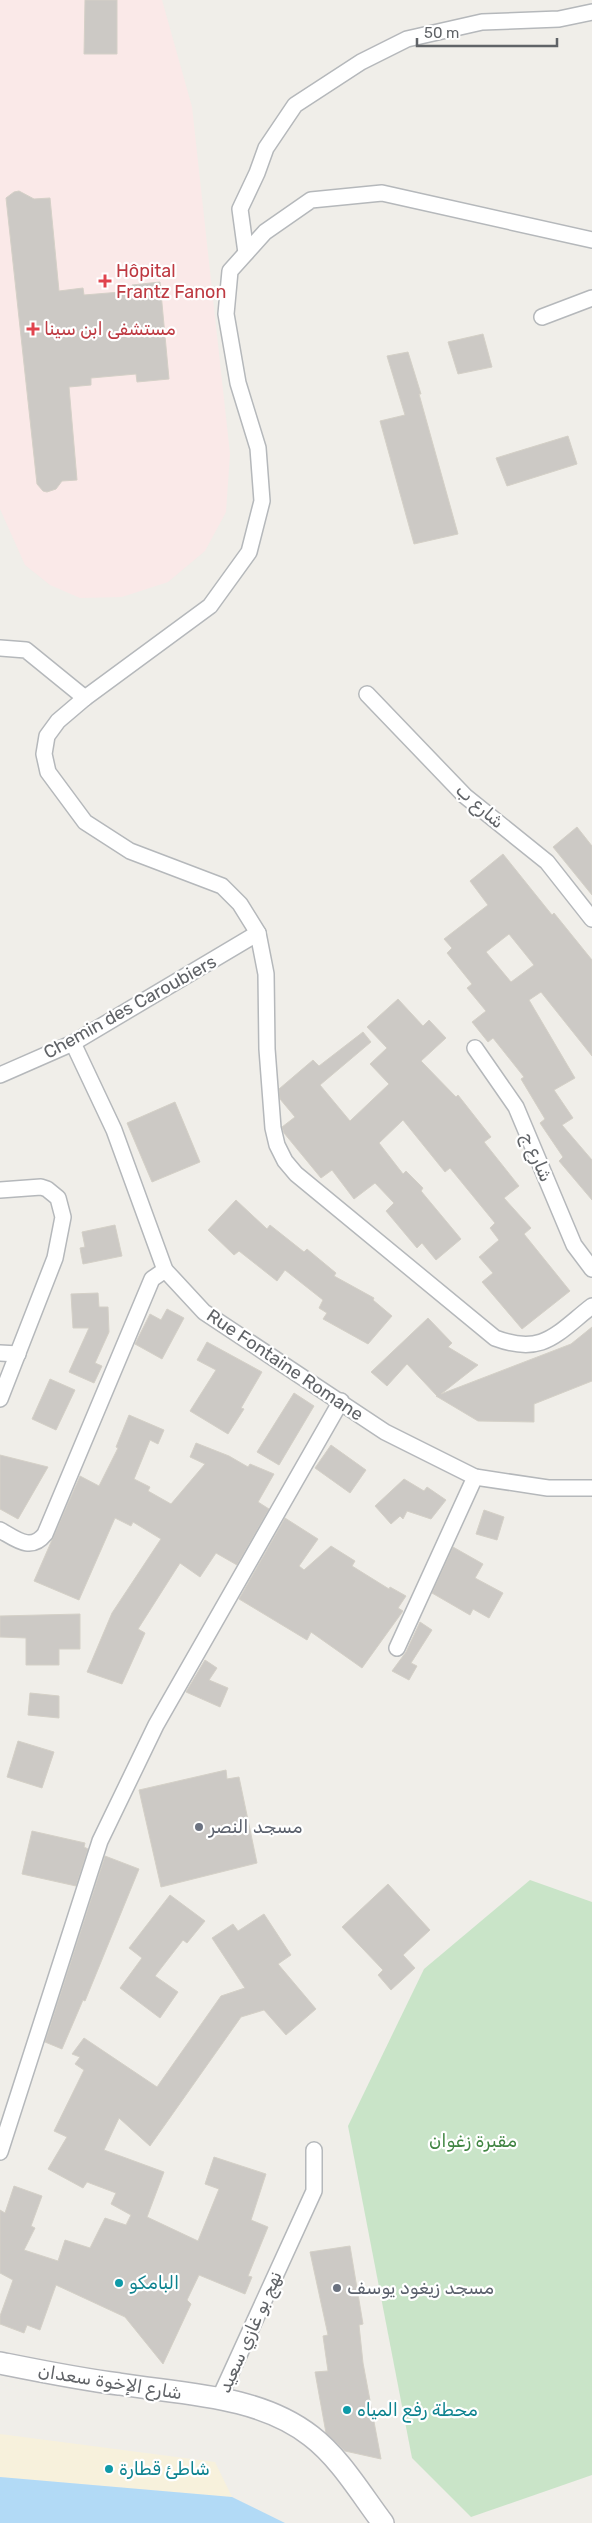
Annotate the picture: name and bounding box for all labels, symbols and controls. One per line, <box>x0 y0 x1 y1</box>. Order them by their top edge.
scale bar <box>417 15 557 47</box>
text: 50 m <box>424 24 459 42</box>
place label: Hôpital Frantz Fanon <box>116 260 226 303</box>
marker: Hôpital Frantz Fanon <box>98 274 112 288</box>
place label: مستشفى ابن سينا <box>44 318 176 340</box>
marker: مستشفى ابن سينا <box>26 322 40 336</box>
street label: شارع ب <box>451 779 509 834</box>
street label: Chemin des Caroubiers <box>40 950 220 1064</box>
street label: شارع ج <box>516 1129 557 1186</box>
street label: Rue Fontaine Romane <box>202 1304 368 1426</box>
place label: مسجد النصر <box>208 1816 303 1838</box>
marker: مسجد النصر <box>193 1821 205 1833</box>
park label: مقبرة زغوان <box>429 2130 517 2152</box>
street label: نهج بو غازي سعيد <box>213 2268 288 2397</box>
place label: البامكو <box>129 2272 179 2294</box>
marker: البامكو <box>113 2277 125 2289</box>
place label: مسجد زيغود يوسف <box>347 2277 494 2299</box>
marker: مسجد زيغود يوسف <box>331 2282 343 2294</box>
street label: شارع الإخوة سعدان <box>36 2360 184 2405</box>
place label: محطة رفع المياه <box>357 2399 478 2423</box>
marker: محطة رفع المياه <box>341 2404 353 2416</box>
place label: شاطئ قطارة <box>119 2458 210 2480</box>
marker: شاطئ قطارة <box>103 2463 115 2475</box>

